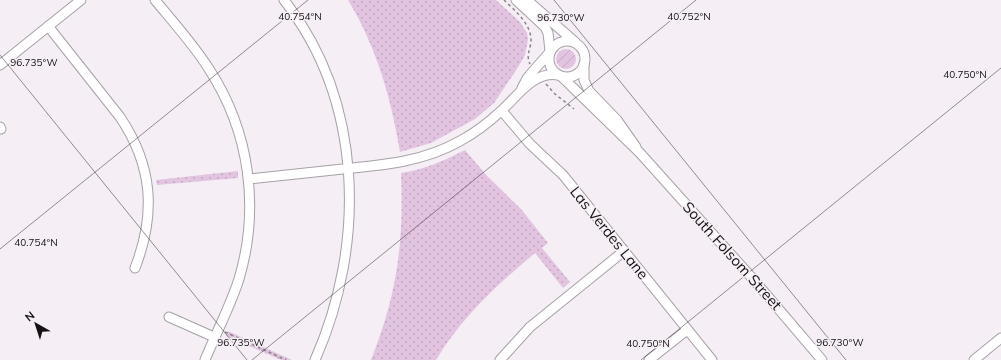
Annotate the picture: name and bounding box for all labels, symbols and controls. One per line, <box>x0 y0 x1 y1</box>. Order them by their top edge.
text: 40.754°N <box>278 10 322 23</box>
text: 40.752°N <box>667 10 711 23</box>
text: 96.730°W <box>537 11 585 24</box>
text: 96.735°W <box>10 56 58 69</box>
text: 40.750°N <box>943 68 987 81</box>
street label: Las Verdes Lane <box>566 182 653 283</box>
street label: South Folsom Street <box>679 198 786 314</box>
text: 40.754°N <box>14 236 58 249</box>
north arrow <box>16 304 56 344</box>
text: N <box>22 308 37 324</box>
text: 96.735°W <box>217 336 265 349</box>
text: 96.730°W <box>816 336 864 349</box>
text: 40.750°N <box>626 337 670 350</box>

